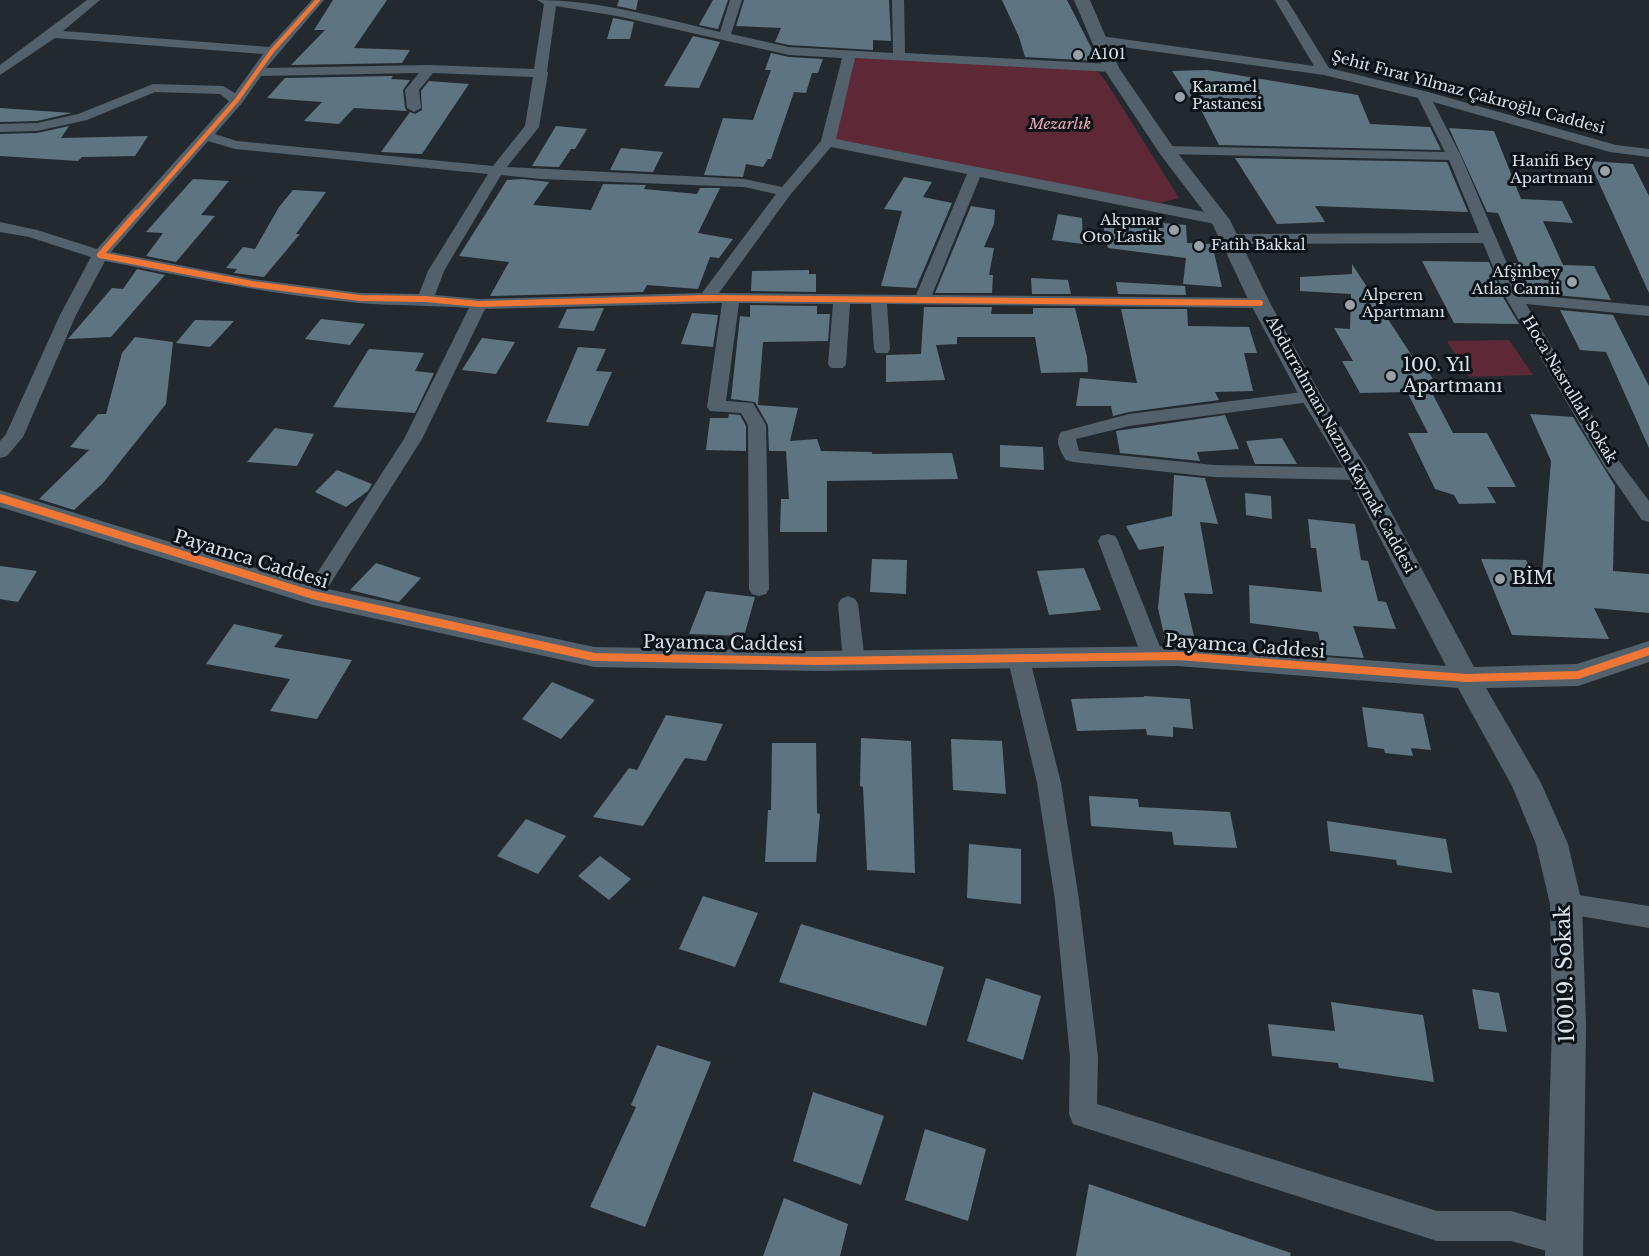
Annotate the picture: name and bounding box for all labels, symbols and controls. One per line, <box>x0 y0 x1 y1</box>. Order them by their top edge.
place label: A101 <box>1090 46 1126 64</box>
marker: A101 <box>1071 48 1085 62</box>
street label: Şehit Fırat Yılmaz Çakıroğlu Caddesi <box>1329 48 1607 138</box>
place label: Karamel Pastanesi <box>1192 79 1262 114</box>
marker: Karamel Pastanesi <box>1173 90 1187 104</box>
park label: Mezarlık <box>1029 116 1091 134</box>
place label: Hanifi Bey Apartmanı <box>1510 153 1593 188</box>
marker: Hanifi Bey Apartmanı <box>1598 164 1612 178</box>
place label: Akpınar Oto Lastik <box>1082 212 1162 247</box>
marker: Akpınar Oto Lastik <box>1167 223 1181 237</box>
place label: Fatih Bakkal <box>1211 237 1306 255</box>
marker: Fatih Bakkal <box>1192 239 1206 253</box>
place label: Afşinbey Atlas Camii <box>1472 264 1560 299</box>
marker: Afşinbey Atlas Camii <box>1565 275 1579 289</box>
place label: Alperen Apartmanı <box>1362 287 1445 322</box>
marker: Alperen Apartmanı <box>1343 298 1357 312</box>
street label: Abdurrahman Nazım Kaynak Caddesi <box>1262 313 1418 577</box>
street label: Hoca Nasrullah Sokak <box>1518 313 1620 467</box>
place label: 100. Yıl Apartmanı <box>1403 355 1502 398</box>
marker: 100. Yıl Apartmanı <box>1384 369 1398 383</box>
street label: Payamca Caddesi <box>171 526 331 594</box>
place label: BİM <box>1512 568 1553 590</box>
marker: BİM <box>1493 572 1507 586</box>
street label: Payamca Caddesi <box>1164 631 1326 663</box>
street label: Payamca Caddesi <box>643 632 803 656</box>
street label: 10019. Sokak <box>1551 905 1581 1043</box>

